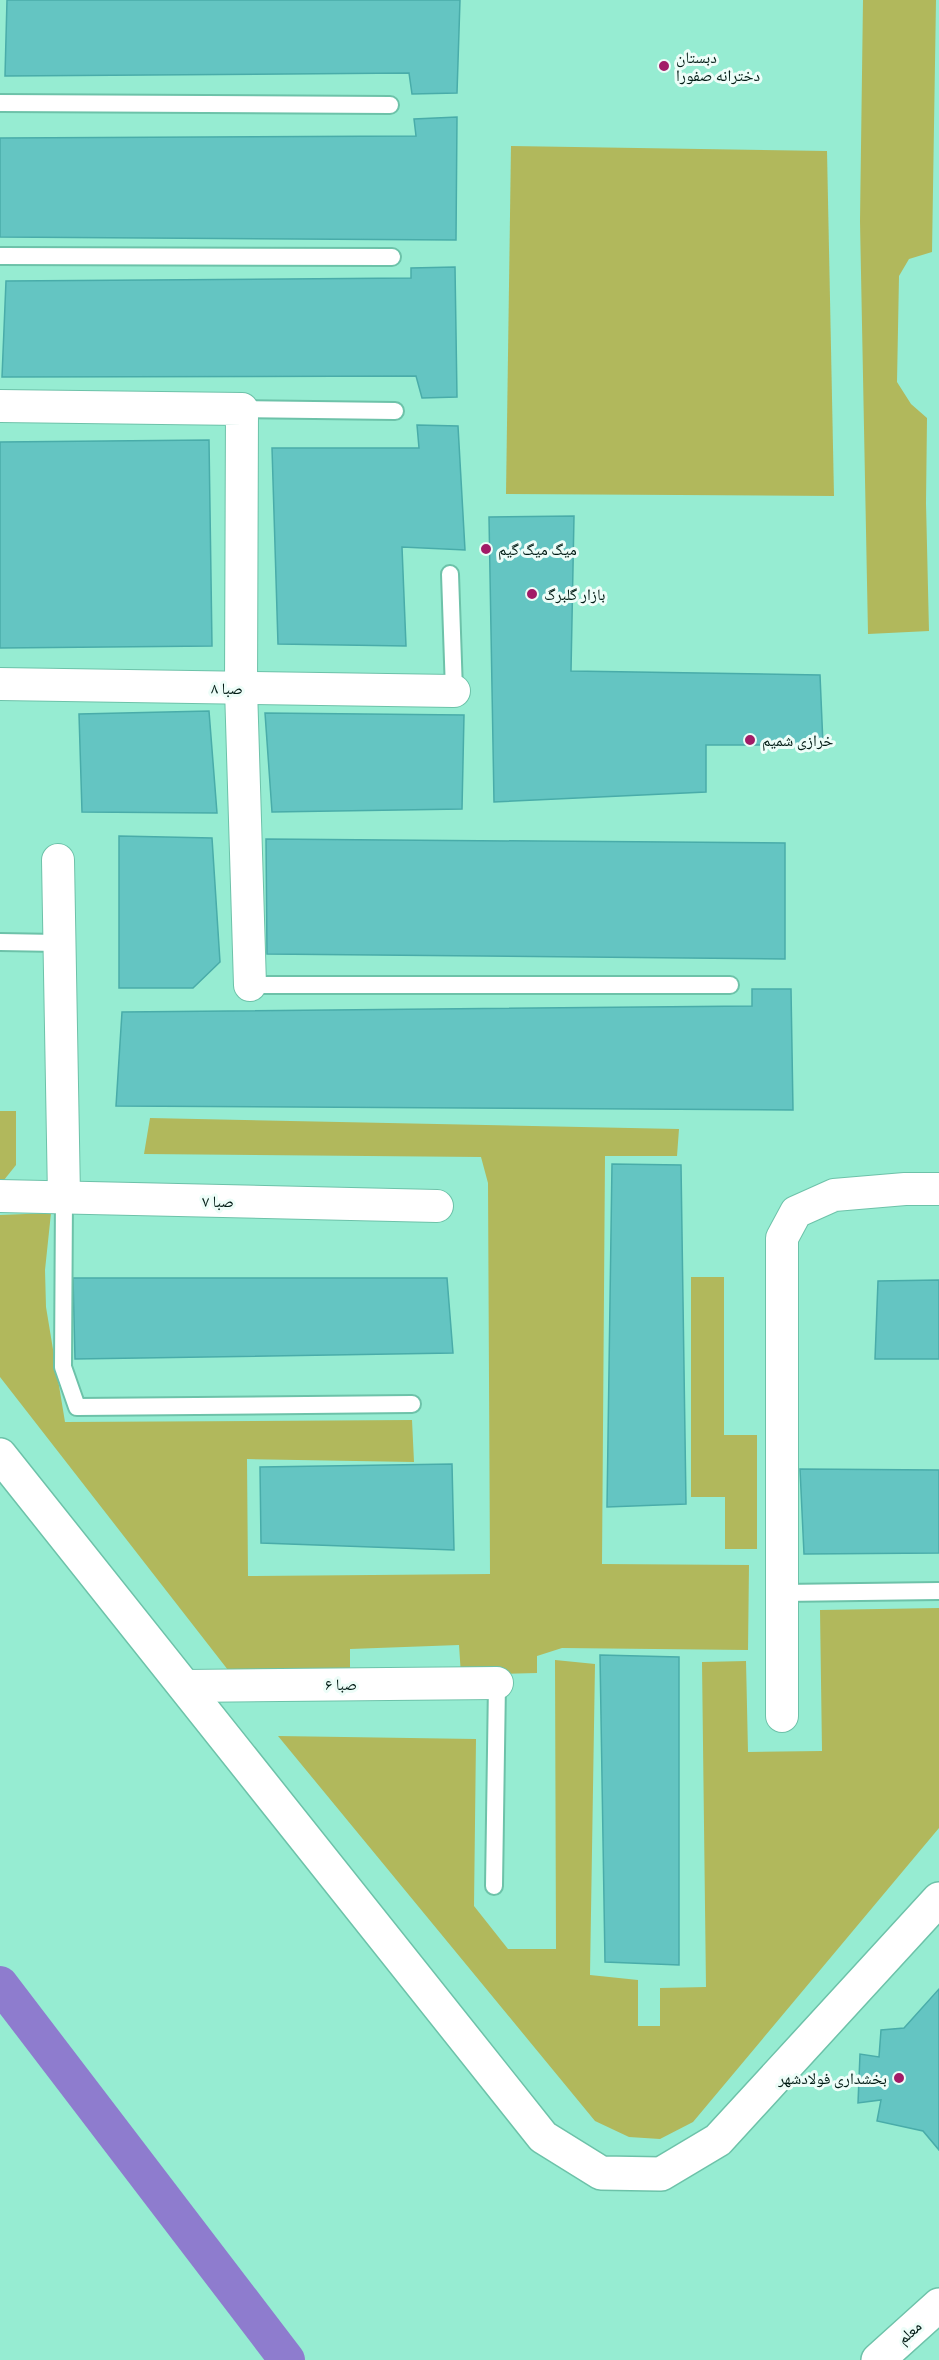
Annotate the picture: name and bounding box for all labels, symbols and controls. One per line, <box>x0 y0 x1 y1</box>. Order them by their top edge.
place label: دبستان دخترانه صفورا <box>676 45 760 87</box>
marker: دبستان دخترانه صفورا <box>657 59 671 73</box>
place label: میگ میگ گیم <box>498 537 577 561</box>
marker: میگ میگ گیم <box>479 542 493 556</box>
place label: بازار گلبرگ <box>544 582 605 606</box>
marker: بازار گلبرگ <box>525 587 539 601</box>
street label: صبا ۸ <box>211 676 243 700</box>
place label: خرازی شمیم <box>762 728 833 752</box>
marker: خرازی شمیم <box>743 733 757 747</box>
street label: صبا ۷ <box>202 1189 234 1213</box>
street label: صبا ۶ <box>325 1672 357 1696</box>
place label: بخشداری فولادشهر <box>777 2066 887 2090</box>
marker: بخشداری فولادشهر <box>892 2071 906 2085</box>
street label: معلم <box>891 2314 927 2350</box>

